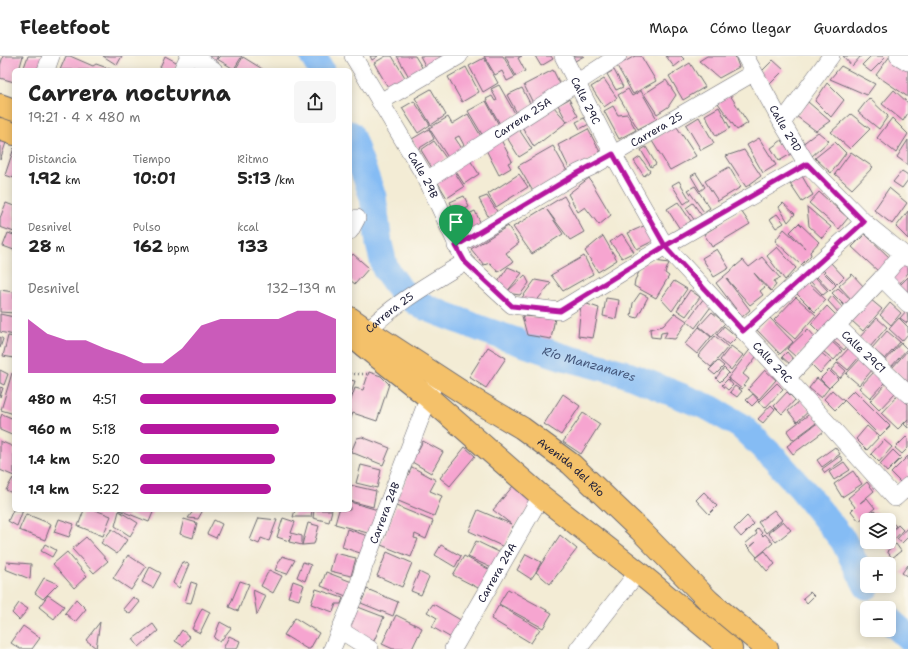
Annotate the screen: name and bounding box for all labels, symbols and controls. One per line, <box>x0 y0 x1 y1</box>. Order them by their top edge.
text: Fleetfoot <box>20 15 110 40</box>
text: Mapa <box>649 19 688 37</box>
text: Cómo llegar <box>710 19 791 37</box>
text: Guardados <box>813 19 888 37</box>
street label: Calle 29C <box>567 74 604 127</box>
text: Carrera nocturna <box>28 79 231 108</box>
button: share <box>294 81 336 123</box>
street label: Carrera 25A <box>491 94 554 142</box>
street label: Calle 29D <box>766 102 805 155</box>
street label: Carrera 25 <box>627 108 685 150</box>
text: 19:21 · 4 × 480 m <box>28 109 140 126</box>
street label: Calle 29B <box>404 149 442 201</box>
text: Distancia <box>28 152 77 167</box>
text: Tiempo <box>133 152 171 167</box>
text: Ritmo <box>237 152 269 167</box>
text: 1.92 <box>28 167 61 189</box>
text: 10:01 <box>133 167 176 189</box>
text: 5:13 <box>237 167 271 189</box>
text: km <box>61 173 81 188</box>
text: /km <box>271 173 295 188</box>
pin <box>439 205 473 246</box>
icon: arrive <box>445 211 467 233</box>
text: Desnivel <box>28 220 71 235</box>
text: Pulso <box>133 220 161 235</box>
text: kcal <box>237 220 259 235</box>
text: 28 <box>28 235 52 257</box>
text: 162 <box>133 235 163 257</box>
text: 133 <box>237 235 268 257</box>
text: m <box>52 241 65 256</box>
text: bpm <box>163 241 189 256</box>
text: Desnivel <box>28 280 79 297</box>
text: 132–139 m <box>267 280 336 297</box>
street label: Carrera 25 <box>362 288 417 336</box>
street label: Calle 29C1 <box>838 327 889 376</box>
street label: Calle 29C <box>749 338 796 386</box>
water label: Río Manzanares <box>540 343 638 385</box>
text: 480 m <box>28 391 71 408</box>
text: 4:51 <box>92 391 117 408</box>
text: 960 m <box>28 421 71 438</box>
text: 5:18 <box>92 421 116 438</box>
street label: Avenida del Río <box>534 434 608 500</box>
text: 1.4 km <box>28 451 70 468</box>
text: 5:20 <box>92 451 120 468</box>
street label: Carrera 24B <box>366 479 403 546</box>
text: 1.9 km <box>28 481 69 498</box>
text: 5:22 <box>92 481 120 498</box>
map controls <box>860 513 896 637</box>
button: layers <box>860 513 896 549</box>
street label: Carrera 24A <box>474 540 520 605</box>
button: + <box>860 557 896 593</box>
button: − <box>860 601 896 637</box>

